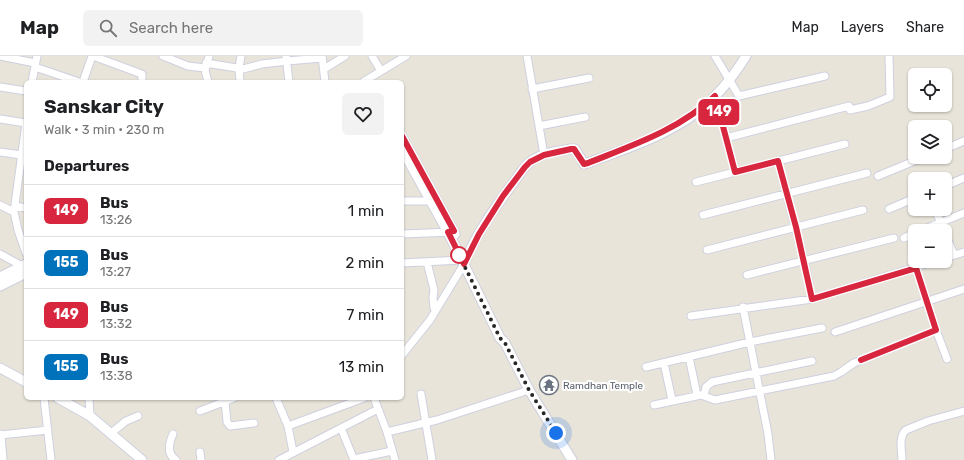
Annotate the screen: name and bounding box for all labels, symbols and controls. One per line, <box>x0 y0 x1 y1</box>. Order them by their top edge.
search box <box>83 10 363 46</box>
text: Map <box>20 16 59 39</box>
icon: search <box>97 17 119 39</box>
text: Search here <box>129 19 213 37</box>
text: Map <box>792 19 819 36</box>
text: Layers <box>841 19 884 36</box>
text: Share <box>906 19 944 36</box>
map controls <box>908 68 952 268</box>
button: locate <box>908 68 952 112</box>
button: heart <box>342 93 384 135</box>
text: Sanskar City <box>44 95 164 118</box>
line badge: 149 <box>696 99 742 125</box>
text: 149 <box>706 103 732 120</box>
button: layers <box>908 120 952 164</box>
text: Walk · 3 min · 230 m <box>44 122 164 137</box>
text: Departures <box>44 157 129 175</box>
button: + <box>908 172 952 216</box>
text: Bus <box>100 194 128 212</box>
text: 149 <box>53 202 79 219</box>
text: 1 min <box>348 202 384 220</box>
text: 13:26 <box>100 212 132 227</box>
button: − <box>908 224 952 268</box>
text: Bus <box>100 246 128 264</box>
unlabelled marker <box>450 246 468 264</box>
text: 155 <box>53 254 79 271</box>
text: 2 min <box>345 254 384 272</box>
text: 13:27 <box>100 264 131 279</box>
text: Bus <box>100 298 128 316</box>
text: 149 <box>53 306 79 323</box>
text: 7 min <box>347 306 384 324</box>
text: 13:32 <box>100 316 132 331</box>
text: Bus <box>100 350 128 368</box>
text: 155 <box>53 358 79 375</box>
text: 13 min <box>339 358 384 376</box>
text: 13:38 <box>100 368 133 383</box>
temple icon: Ramdhan Temple <box>538 374 560 396</box>
place label: Ramdhan Temple <box>563 380 643 392</box>
your location <box>546 423 566 443</box>

